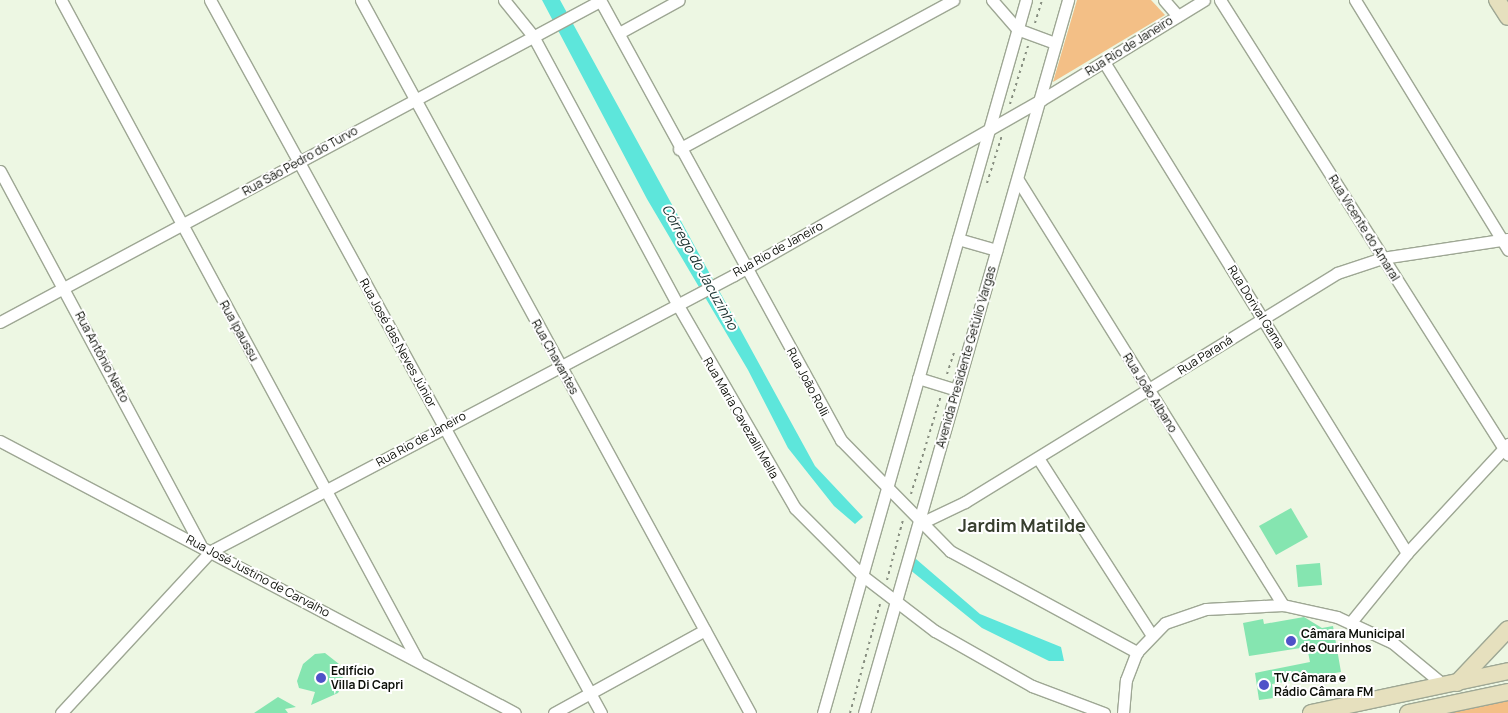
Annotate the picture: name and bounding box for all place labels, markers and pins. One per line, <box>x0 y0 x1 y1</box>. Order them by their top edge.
place label: Câmara Municipal de Ourinhos <box>1301 627 1405 655</box>
marker: Câmara Municipal de Ourinhos <box>1285 635 1297 647</box>
place label: Edifício Villa Di Capri <box>331 664 403 692</box>
place label: TV Câmara e Rádio Câmara FM <box>1274 671 1373 699</box>
marker: Edifício Villa Di Capri <box>315 672 327 684</box>
marker: TV Câmara e Rádio Câmara FM <box>1258 679 1270 691</box>

